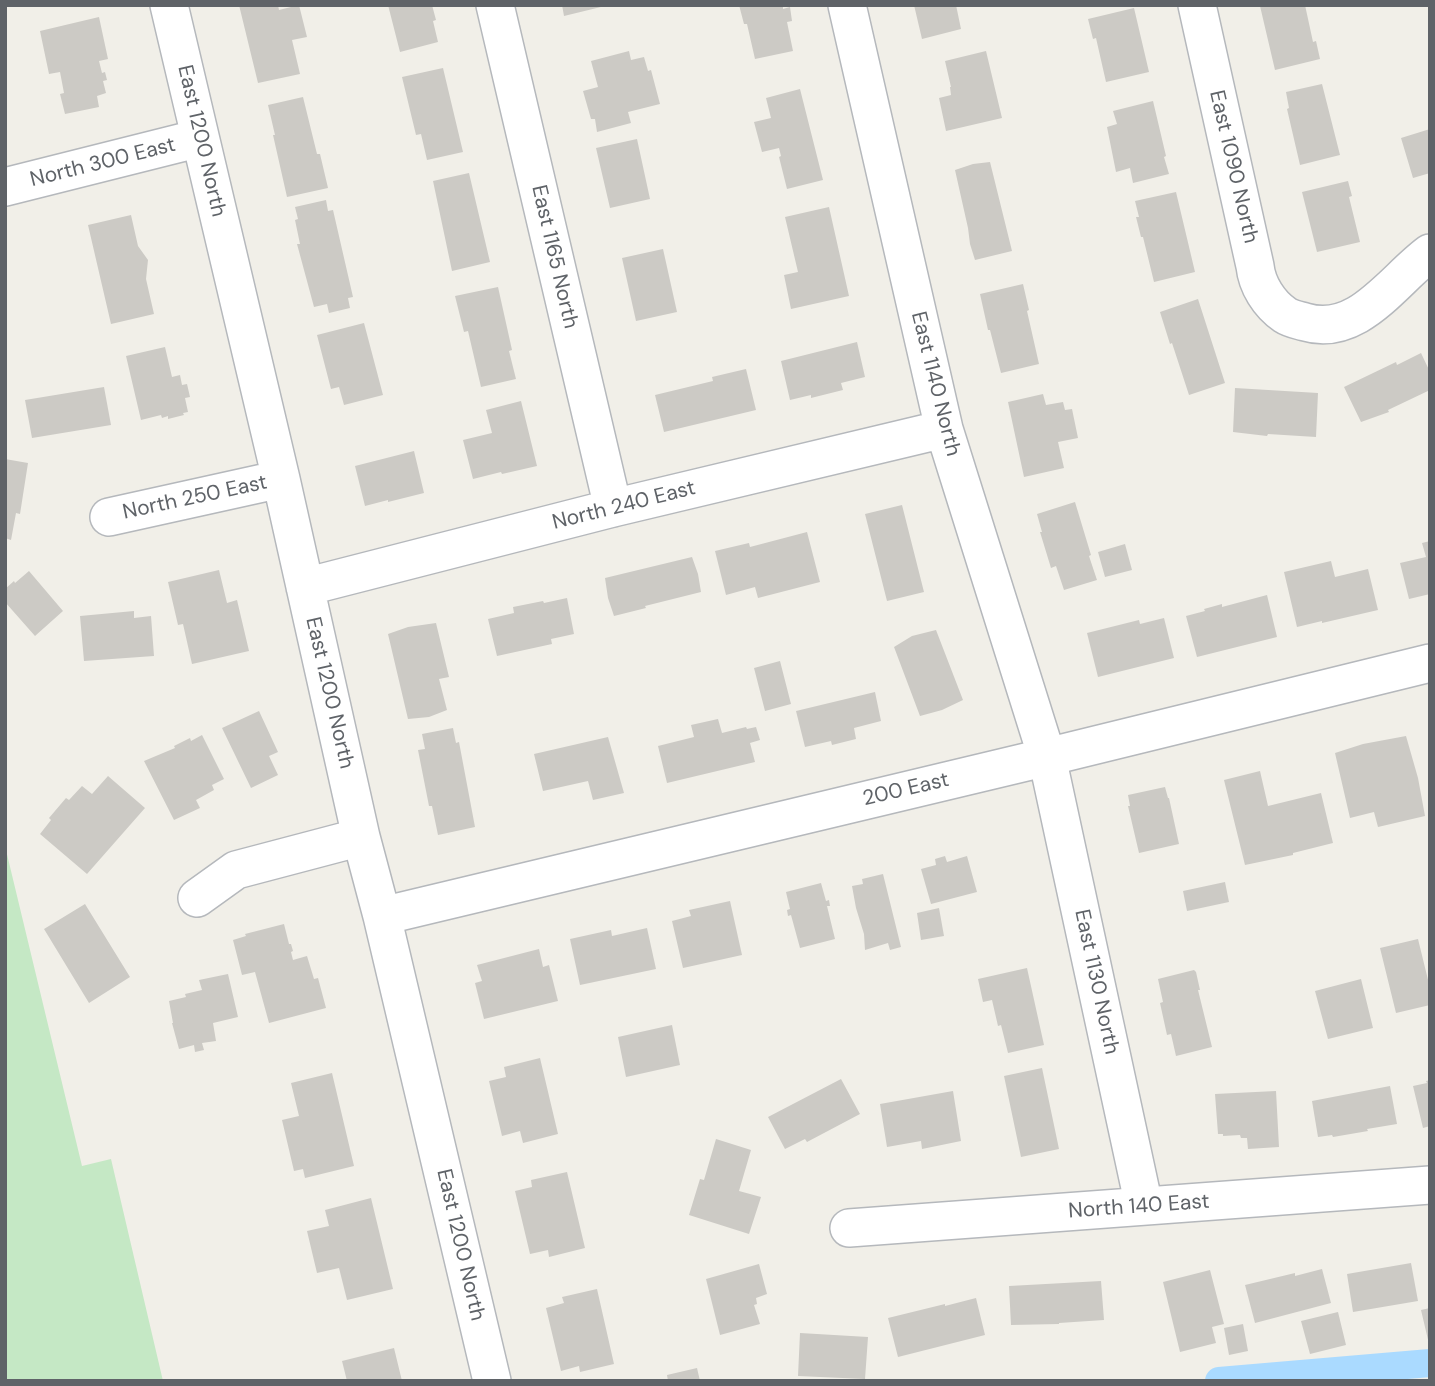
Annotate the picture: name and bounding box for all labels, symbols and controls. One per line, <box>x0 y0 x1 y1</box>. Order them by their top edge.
street label: East 1200 North <box>171 63 231 219</box>
street label: East 1090 North <box>1203 88 1263 246</box>
street label: North 300 East <box>28 133 178 193</box>
street label: East 1165 North <box>525 183 583 331</box>
street label: East 1140 North <box>905 309 965 459</box>
street label: North 250 East <box>120 470 270 526</box>
street label: North 240 East <box>550 476 698 536</box>
street label: East 1200 North <box>299 615 359 771</box>
street label: 200 East <box>860 768 952 812</box>
street label: East 1130 North <box>1068 907 1124 1057</box>
street label: East 1200 North <box>430 1167 490 1323</box>
street label: North 140 East <box>1068 1189 1210 1225</box>

